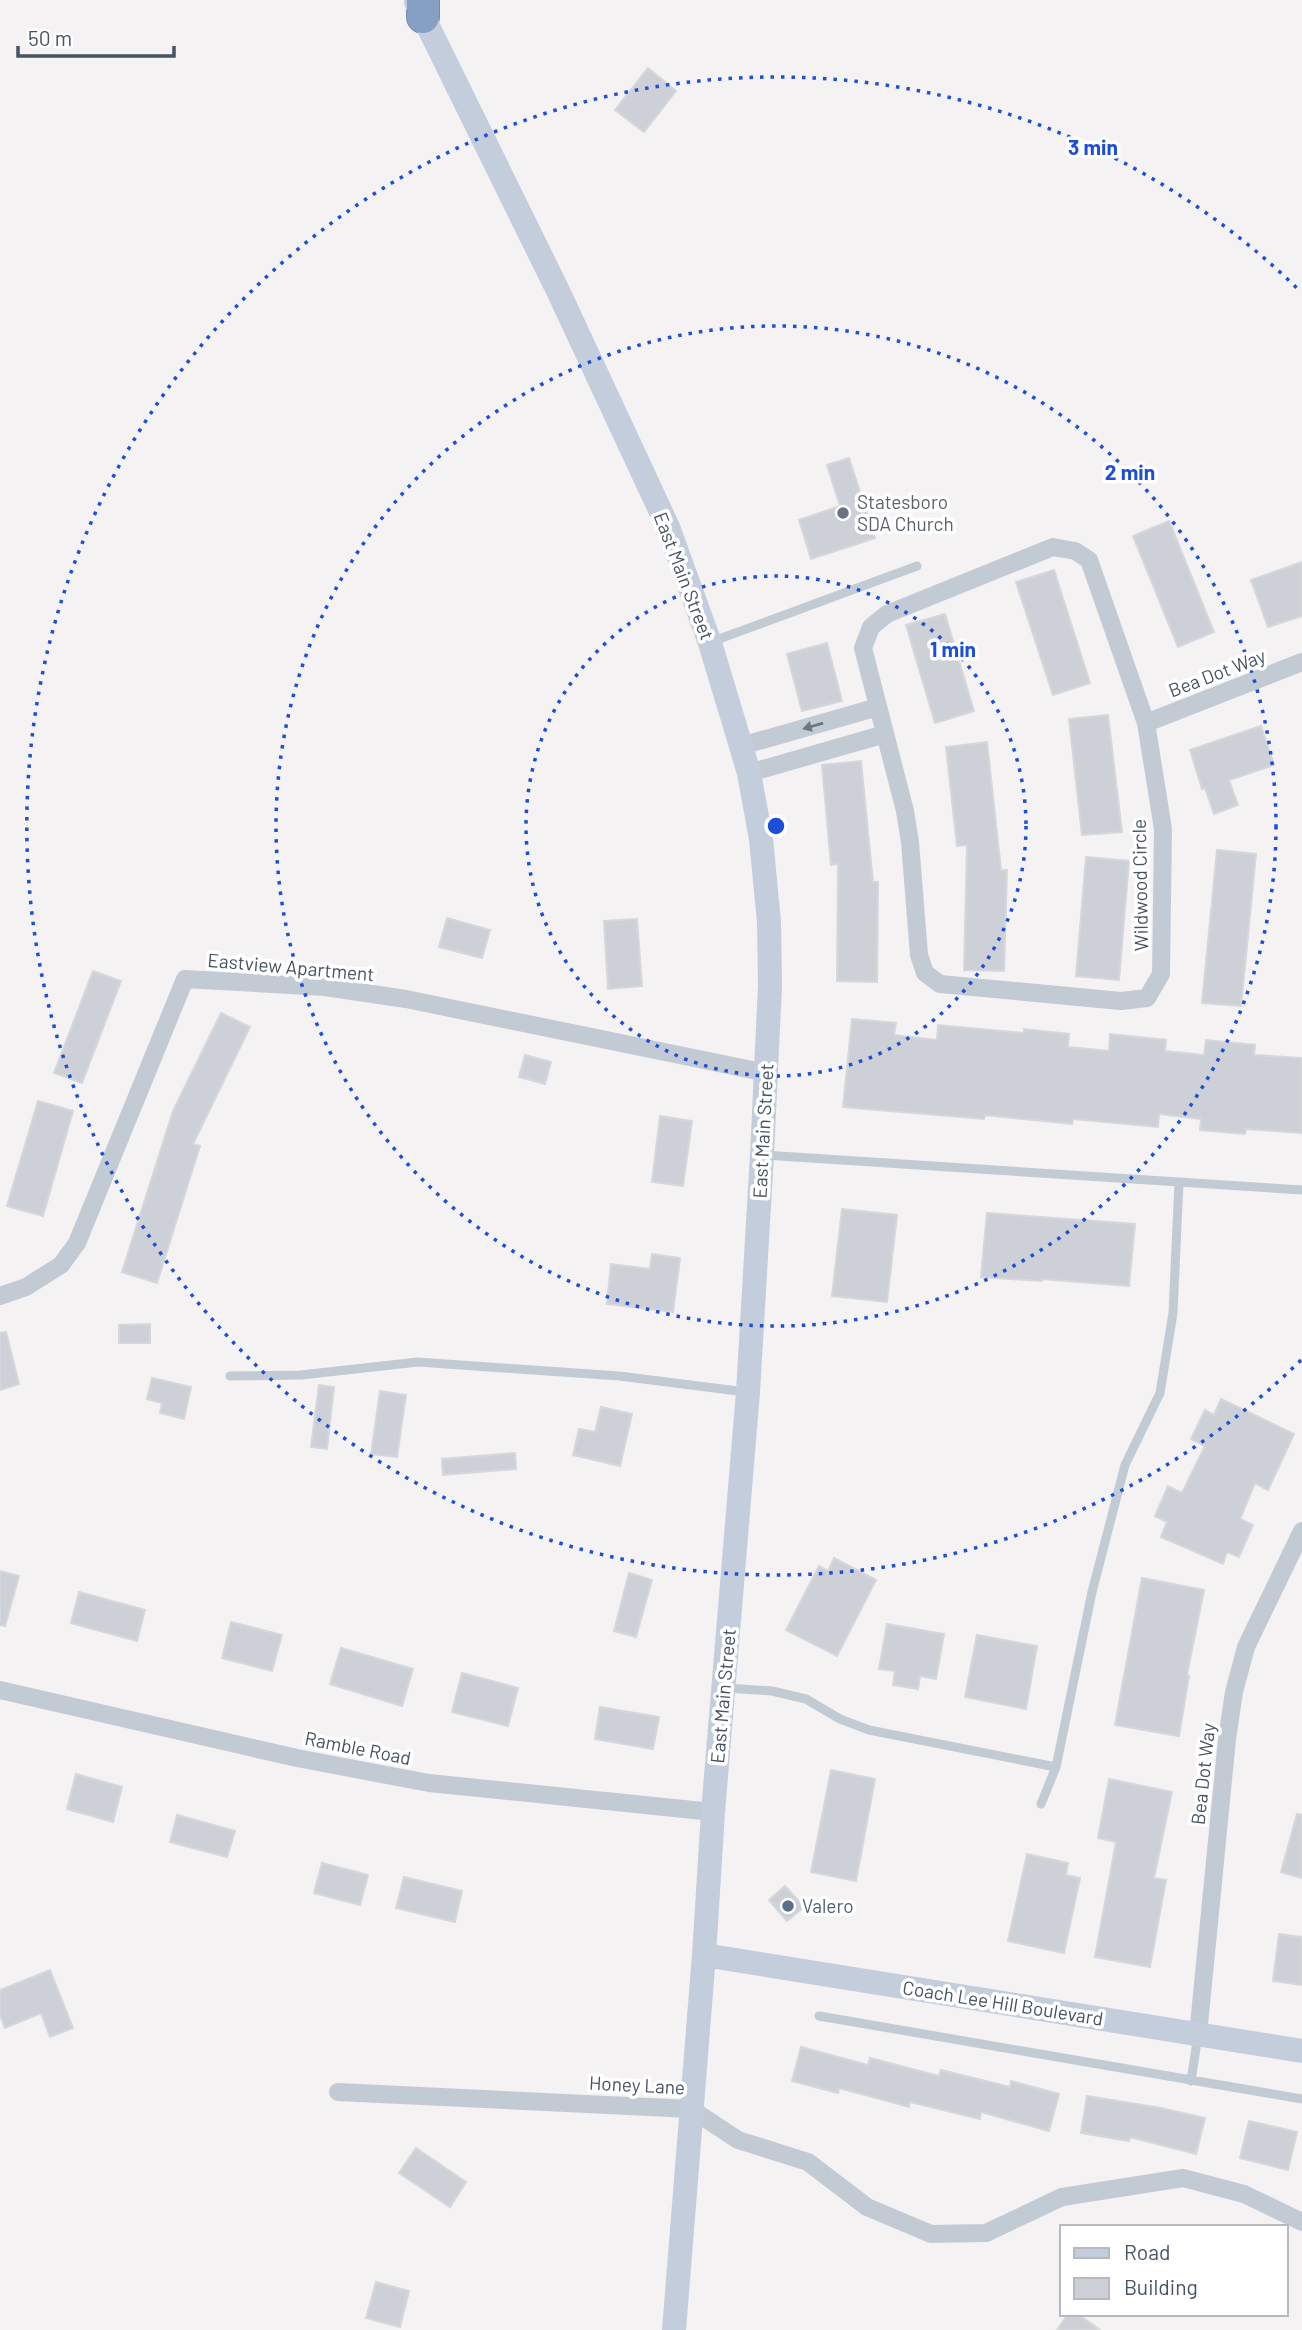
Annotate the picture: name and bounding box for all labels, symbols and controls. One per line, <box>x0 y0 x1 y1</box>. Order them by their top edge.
scale bar <box>18 14 173 58</box>
text: 50 m <box>28 25 72 50</box>
text: 3 min <box>1068 134 1118 159</box>
text: 2 min <box>1105 459 1155 484</box>
place label: Statesboro SDA Church <box>857 490 954 535</box>
marker: Statesboro SDA Church <box>835 505 851 521</box>
street label: East Main Street <box>650 509 719 643</box>
text: 1 min <box>930 636 976 661</box>
street label: Bea Dot Way <box>1165 643 1269 702</box>
one-way arrow <box>802 721 823 731</box>
centre of rings <box>764 814 788 838</box>
street label: Wildwood Circle <box>1127 819 1152 951</box>
street label: Eastview Apartment <box>207 948 375 985</box>
street label: East Main Street <box>747 1063 778 1199</box>
street label: East Main Street <box>705 1628 740 1764</box>
street label: Bea Dot Way <box>1186 1722 1219 1826</box>
street label: Ramble Road <box>303 1726 413 1769</box>
place label: Valero <box>802 1894 854 1917</box>
marker: Valero <box>780 1898 796 1914</box>
street label: Coach Lee Hill Boulevard <box>901 1975 1105 2030</box>
street label: Honey Lane <box>588 2071 686 2098</box>
legend <box>1060 2225 1288 2316</box>
text: Road <box>1124 2239 1170 2264</box>
text: Building <box>1124 2274 1198 2299</box>

